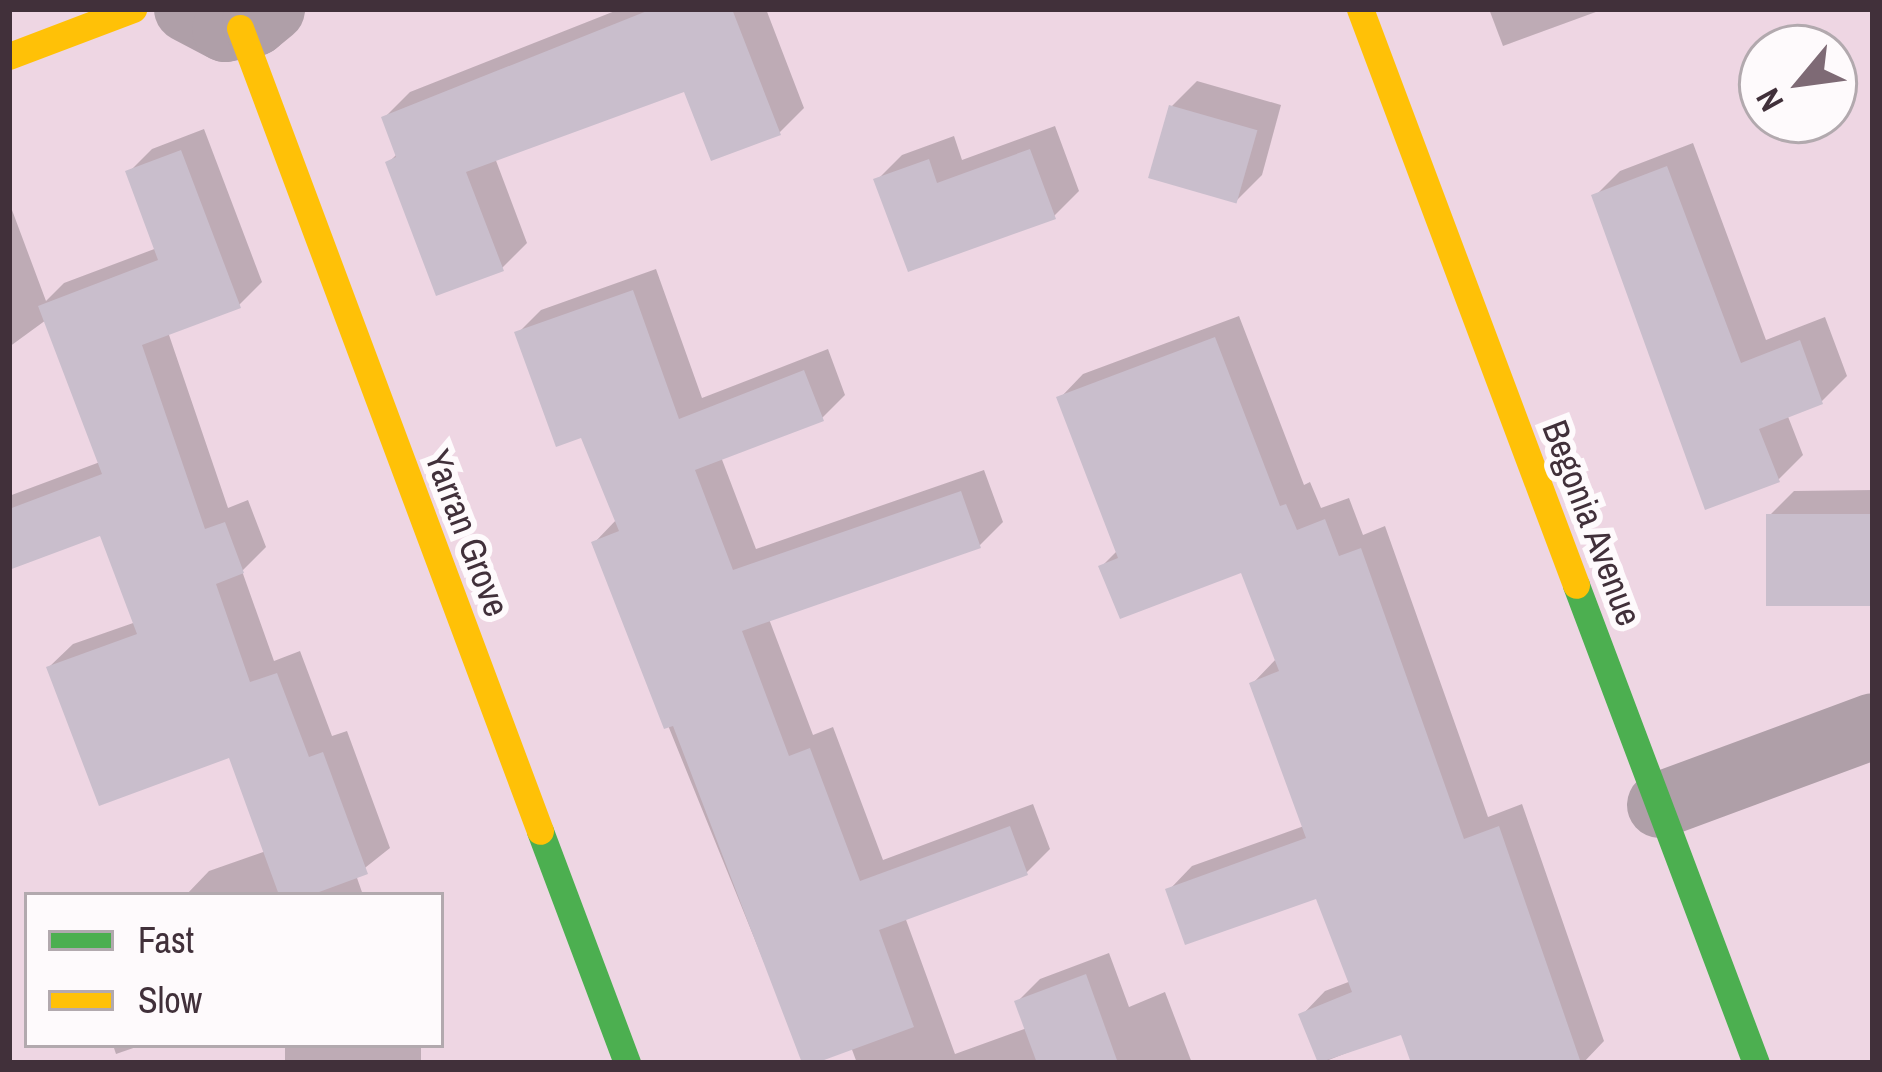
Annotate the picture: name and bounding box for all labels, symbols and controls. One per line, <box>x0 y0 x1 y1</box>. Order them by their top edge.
north arrow <box>1738 24 1858 144</box>
text: N <box>1745 81 1793 119</box>
street label: Begonia Avenue <box>1533 414 1651 632</box>
street label: Yarran Grove <box>415 444 519 622</box>
legend <box>24 892 444 1048</box>
text: Fast <box>138 916 194 964</box>
text: Slow <box>138 976 202 1024</box>

